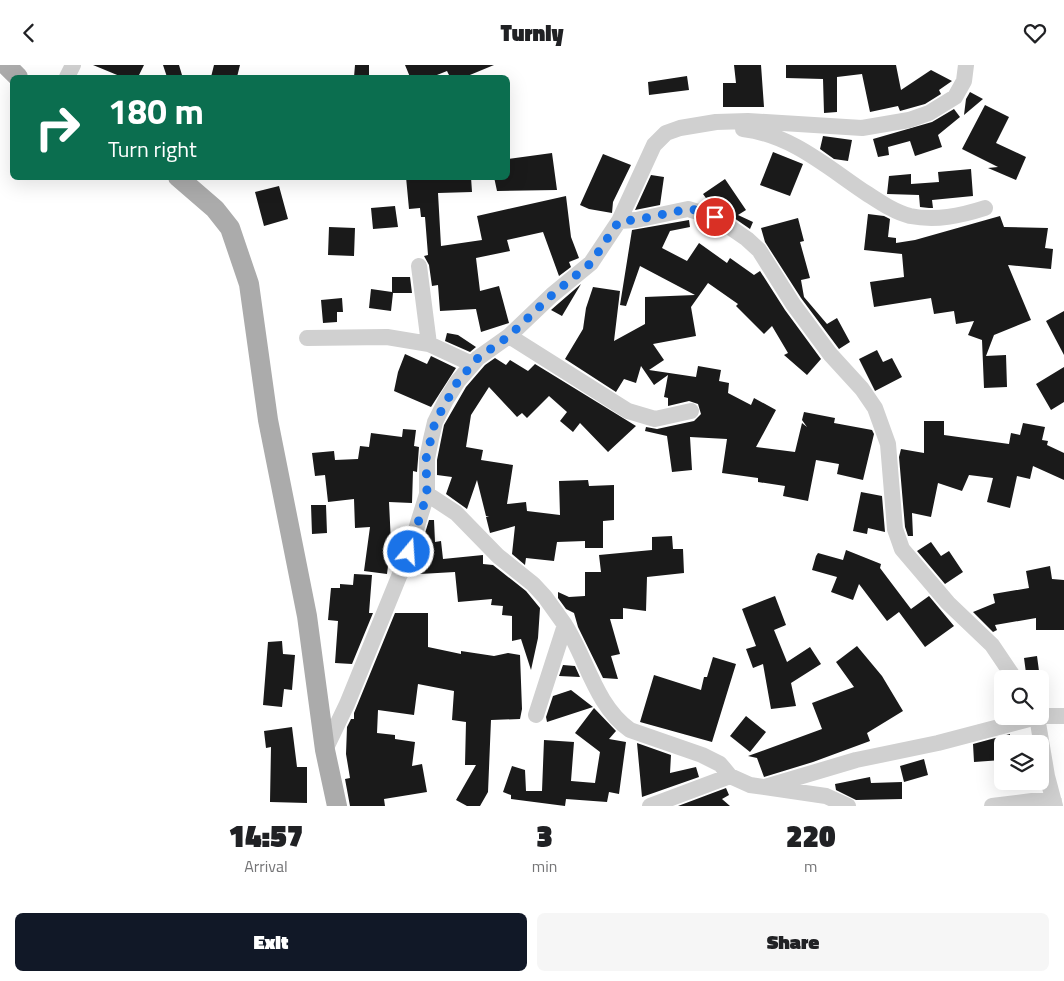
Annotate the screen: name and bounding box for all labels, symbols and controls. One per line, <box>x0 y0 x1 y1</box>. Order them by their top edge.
text: Turnly <box>501 16 563 50</box>
icon: back <box>15 19 43 47</box>
icon: heart <box>1021 19 1049 47</box>
text: 180 m <box>108 84 204 138</box>
icon: right <box>25 95 90 160</box>
text: Turn right <box>108 132 197 166</box>
pin <box>694 196 736 238</box>
icon: arrive <box>701 203 729 231</box>
position arrow <box>382 525 434 577</box>
map controls <box>994 670 1049 790</box>
button: search <box>994 670 1049 725</box>
button: layers <box>994 735 1049 790</box>
text: 14:57 <box>229 813 303 859</box>
text: 3 <box>536 813 553 859</box>
text: 220 <box>786 813 835 859</box>
text: Arrival <box>244 854 288 878</box>
text: min <box>532 854 557 878</box>
text: m <box>804 854 817 878</box>
button: Exit <box>15 913 527 971</box>
button: Share <box>537 913 1049 971</box>

